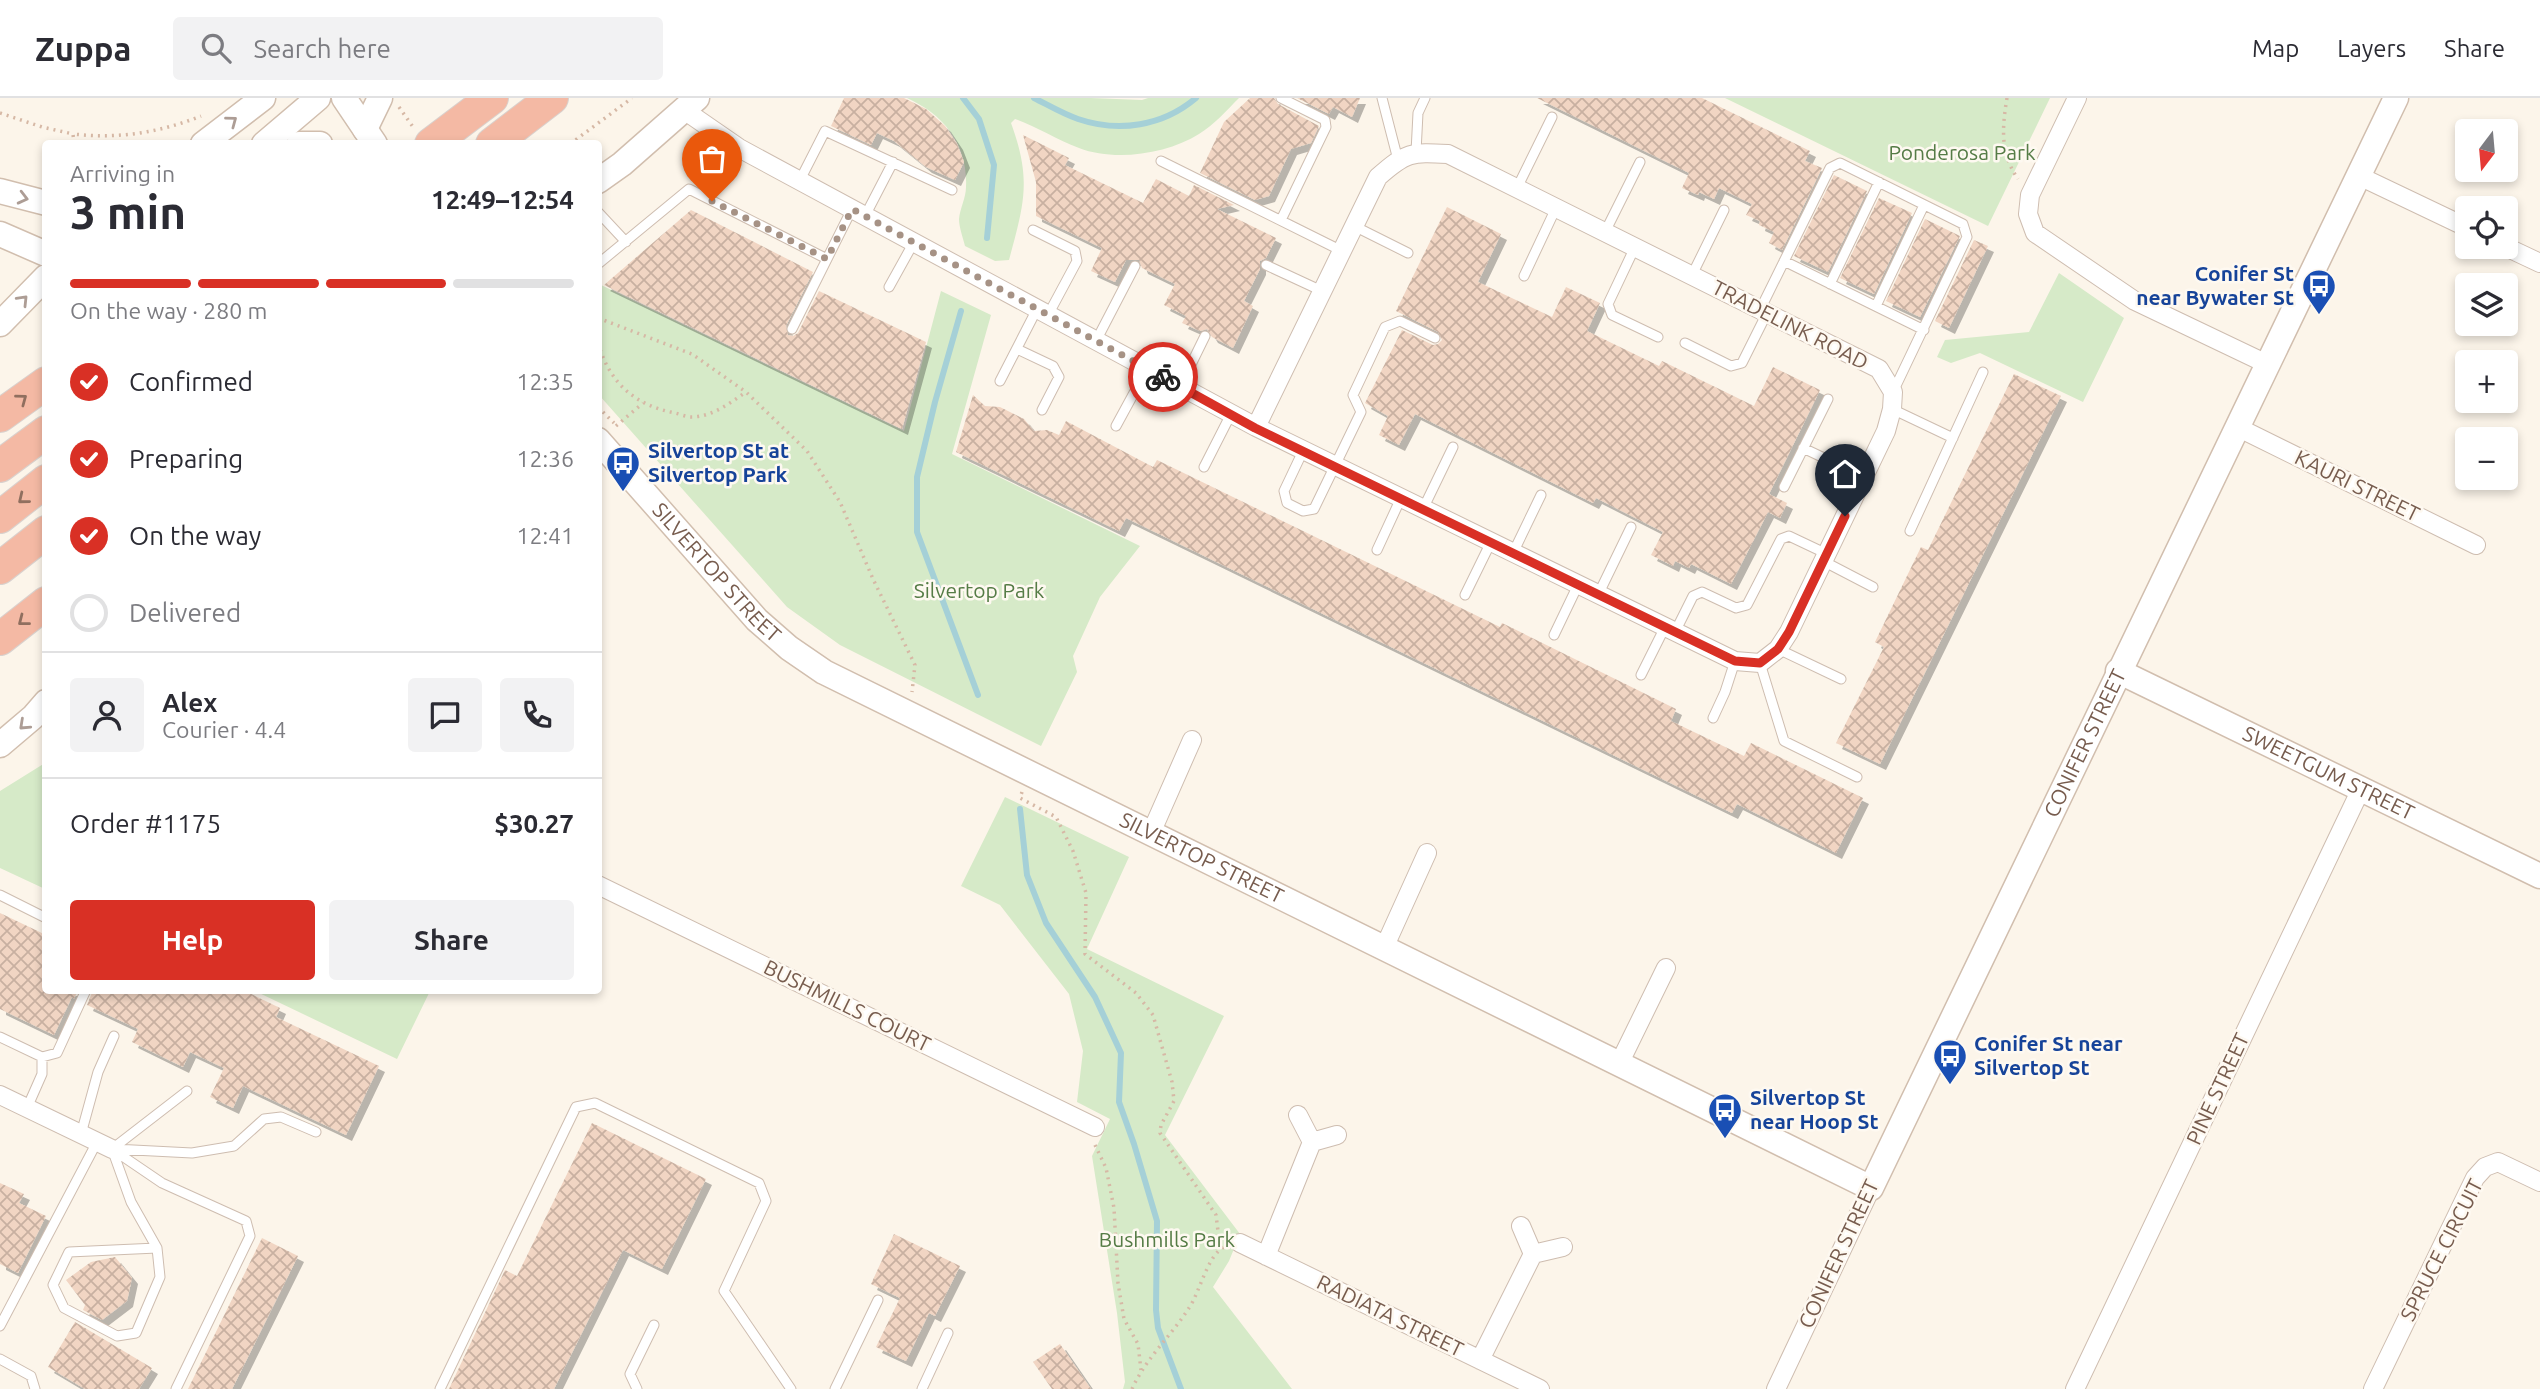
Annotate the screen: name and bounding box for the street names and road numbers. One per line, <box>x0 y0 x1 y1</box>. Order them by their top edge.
street label: TRADELINK ROAD <box>1708 274 1872 374</box>
street label: KAURI STREET <box>2291 445 2424 526</box>
street label: SILVERTOP STREET <box>648 498 787 647</box>
street label: CONIFER STREET <box>2039 665 2130 821</box>
street label: SWEETGUM STREET <box>2239 721 2419 824</box>
street label: SILVERTOP STREET <box>1116 807 1288 908</box>
street label: BUSHMILLS COURT <box>760 954 935 1056</box>
street label: PINE STREET <box>2181 1029 2254 1148</box>
street label: SPRUCE CIRCUIT <box>2395 1174 2487 1324</box>
street label: CONIFER STREET <box>1793 1175 1883 1332</box>
street label: RADIATA STREET <box>1313 1269 1468 1361</box>

